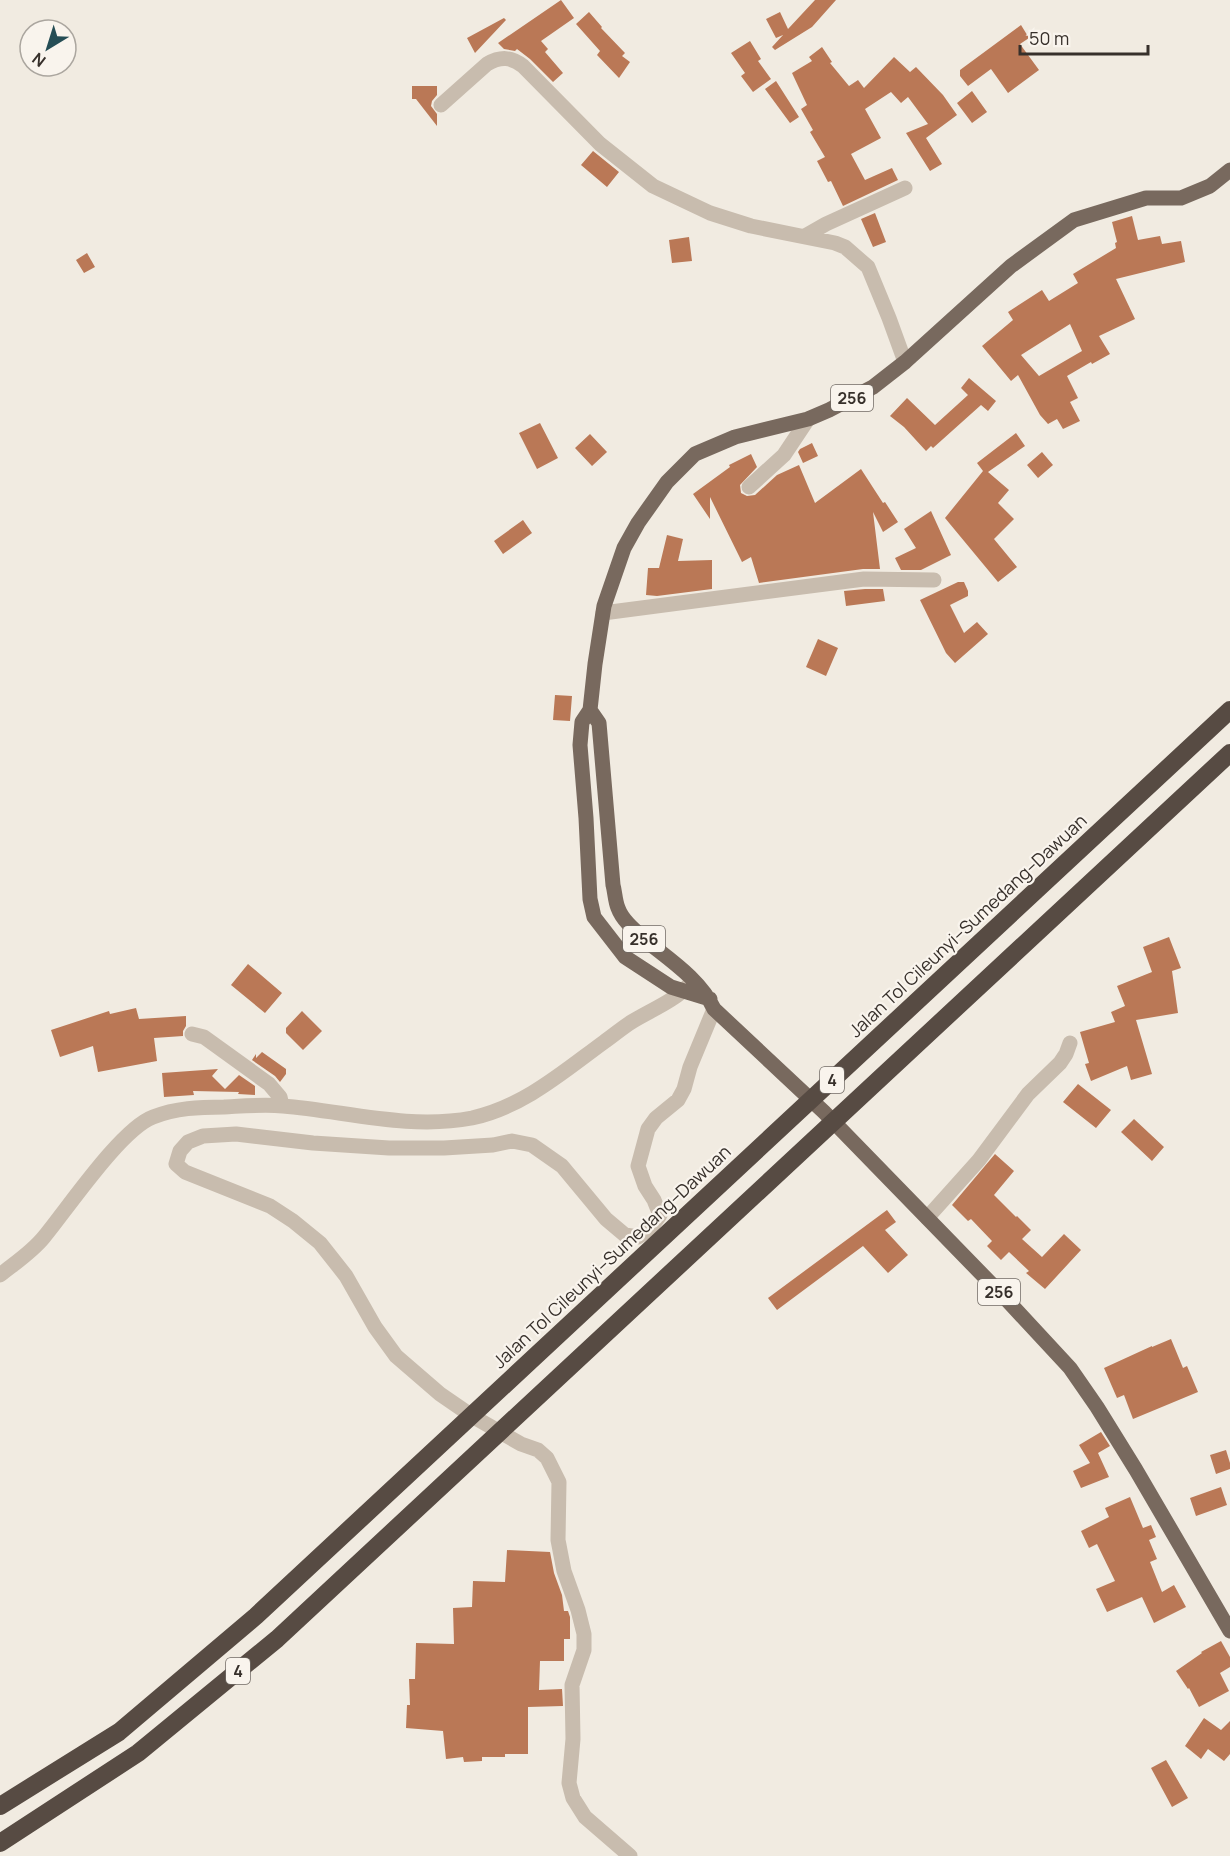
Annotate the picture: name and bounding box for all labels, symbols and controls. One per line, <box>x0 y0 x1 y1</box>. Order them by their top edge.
north arrow <box>18 18 78 78</box>
scale bar <box>1020 18 1148 56</box>
text: 50 m <box>1029 26 1069 50</box>
text: N <box>27 48 50 72</box>
road number: 256 <box>831 385 873 411</box>
street label: Jalan Tol Cileunyi–Sumedang–Dawuan <box>843 808 1091 1042</box>
road number: 256 <box>623 926 665 952</box>
road number: 4 <box>820 1067 844 1093</box>
street label: Jalan Tol Cileunyi–Sumedang–Dawuan <box>487 1139 735 1373</box>
road number: 256 <box>978 1279 1020 1305</box>
road number: 4 <box>226 1658 250 1684</box>

